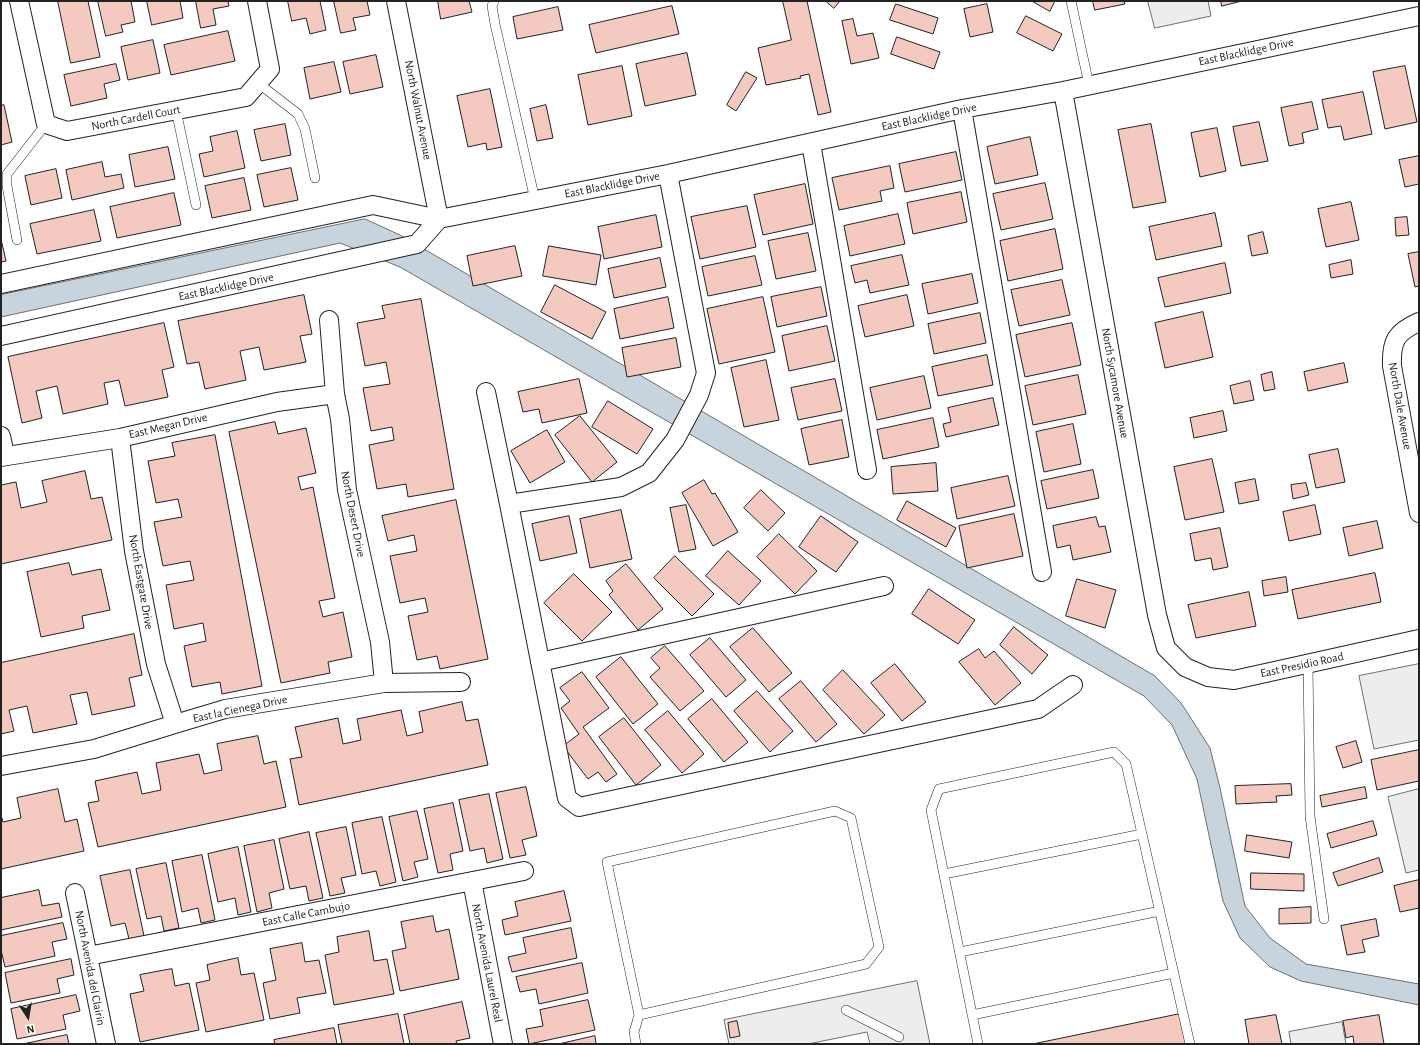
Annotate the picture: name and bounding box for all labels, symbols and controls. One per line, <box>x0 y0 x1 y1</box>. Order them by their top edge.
street label: East Blacklidge Drive <box>1197 35 1295 69</box>
street label: North Walnut Avenue <box>401 59 435 161</box>
street label: East Blacklidge Drive <box>880 100 978 134</box>
street label: North Cardell Court <box>90 102 182 134</box>
street label: East Blacklidge Drive <box>563 169 661 201</box>
street label: East Blacklidge Drive <box>177 270 275 304</box>
street label: North Sycamore Avenue <box>1098 327 1132 439</box>
street label: North Dale Avenue <box>1385 361 1415 451</box>
street label: East Megan Drive <box>127 410 209 442</box>
street label: North Desert Drive <box>338 470 368 558</box>
street label: North Eastgate Drive <box>126 533 156 631</box>
street label: East Presidio Road <box>1259 649 1345 681</box>
street label: East la Cienega Drive <box>191 692 289 726</box>
street label: East Calle Cambujo <box>261 898 351 930</box>
street label: North Avenida Laurel Real <box>468 902 506 1024</box>
street label: North Avenida del Clairin <box>72 909 108 1027</box>
north arrow <box>8 997 48 1037</box>
text: N <box>26 1023 35 1035</box>

